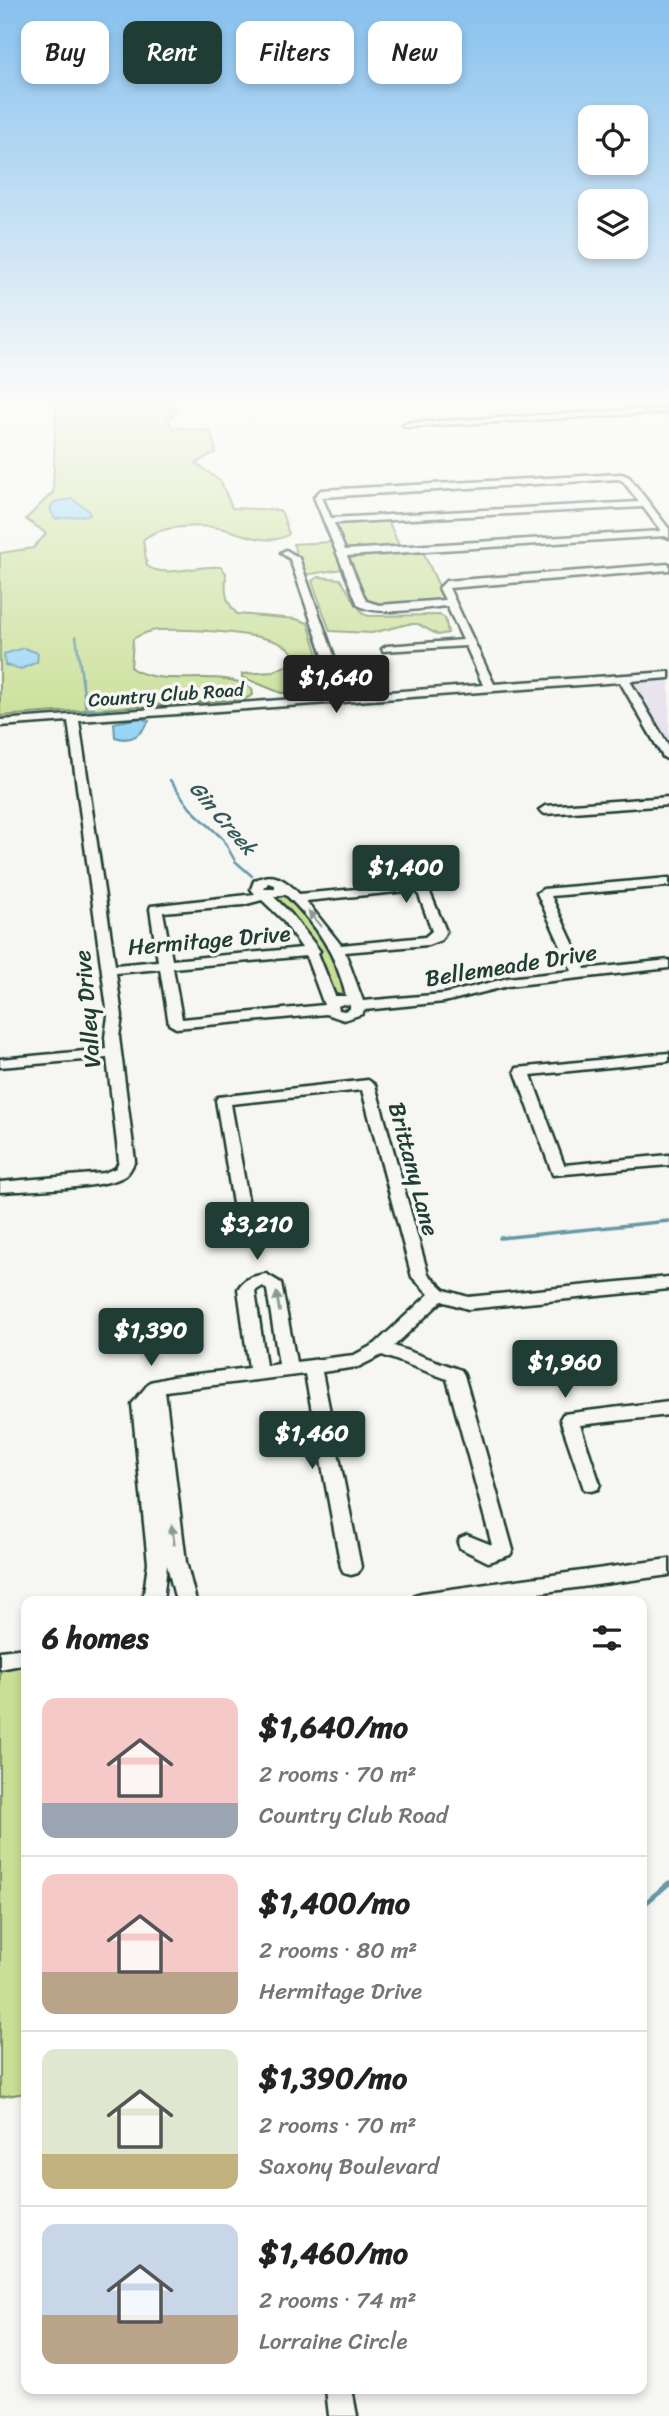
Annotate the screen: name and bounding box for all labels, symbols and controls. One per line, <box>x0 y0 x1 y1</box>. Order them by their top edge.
chip: Buy <box>21 21 109 84</box>
chip: Rent <box>123 21 222 84</box>
chip: Filters <box>236 21 354 84</box>
chip: New <box>368 21 462 84</box>
map controls <box>578 105 648 259</box>
button: locate <box>578 105 648 175</box>
button: layers <box>578 189 648 259</box>
pin: $1,640 <box>279 656 393 715</box>
text: $1,640 <box>299 657 373 698</box>
street label: Country Club Road <box>87 672 247 716</box>
water label: Gin Creek <box>179 772 268 866</box>
pin: $1,400 <box>349 846 463 905</box>
text: $1,400 <box>369 847 443 888</box>
one-way arrow <box>307 910 322 928</box>
street label: Hermitage Drive <box>126 913 292 968</box>
street label: Bellemeade Drive <box>422 932 600 999</box>
street label: Valley Drive <box>62 948 113 1070</box>
street label: Brittany Lane <box>376 1097 451 1241</box>
pin: $3,210 <box>200 1202 314 1262</box>
text: $3,210 <box>221 1204 293 1245</box>
one-way arrow <box>272 1291 283 1313</box>
pin: $1,390 <box>94 1308 208 1368</box>
text: $1,390 <box>115 1310 187 1351</box>
pin: $1,960 <box>508 1340 622 1400</box>
text: $1,960 <box>528 1342 602 1383</box>
pin: $1,460 <box>255 1412 369 1471</box>
text: $1,460 <box>275 1413 349 1454</box>
one-way arrow <box>167 1523 178 1545</box>
text: 6 homes <box>42 1611 149 1665</box>
icon: filters <box>588 1619 626 1657</box>
text: $1,640/mo <box>259 1700 408 1754</box>
icon: home <box>98 1726 182 1810</box>
text: 2 rooms · 70 m² <box>259 1754 417 1795</box>
text: Country Club Road <box>259 1795 448 1836</box>
text: $1,400/mo <box>259 1876 410 1930</box>
icon: home <box>98 1902 182 1986</box>
text: 2 rooms · 80 m² <box>259 1930 417 1971</box>
text: Hermitage Drive <box>259 1971 422 2012</box>
text: $1,390/mo <box>259 2051 407 2105</box>
icon: home <box>98 2077 182 2161</box>
text: 2 rooms · 70 m² <box>259 2105 417 2146</box>
text: Saxony Boulevard <box>259 2146 439 2187</box>
text: $1,460/mo <box>259 2226 408 2280</box>
icon: home <box>98 2252 182 2336</box>
text: 2 rooms · 74 m² <box>259 2280 416 2321</box>
text: Lorraine Circle <box>259 2321 408 2362</box>

